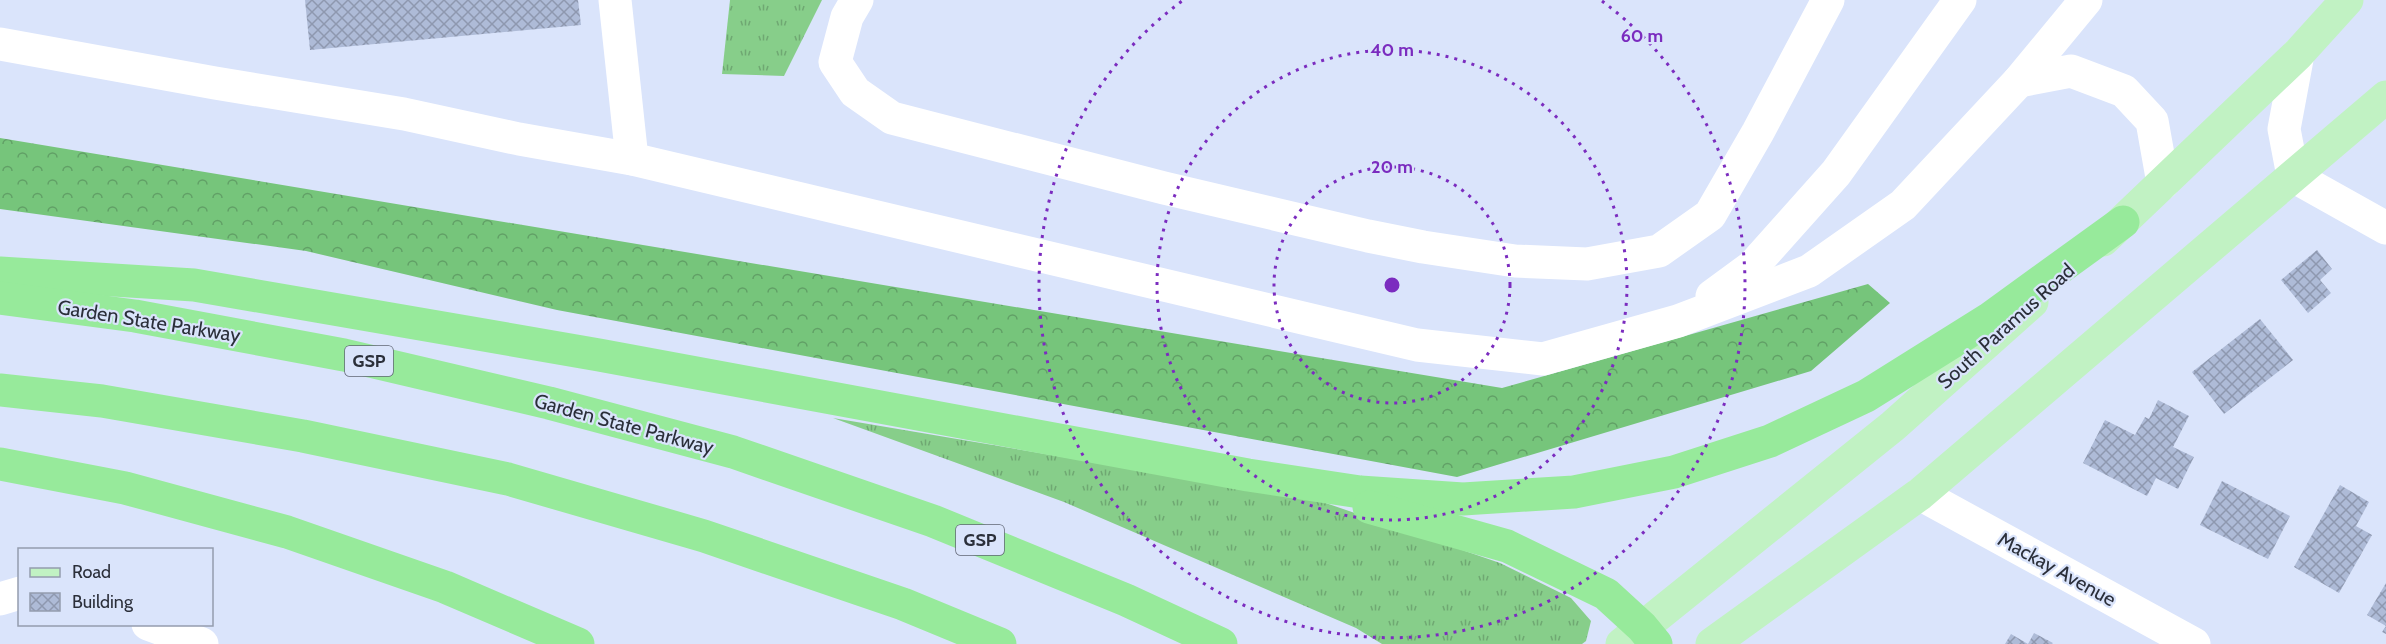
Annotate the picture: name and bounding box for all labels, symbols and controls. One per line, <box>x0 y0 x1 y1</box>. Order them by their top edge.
text: 60 m <box>1621 25 1663 47</box>
text: 40 m <box>1370 39 1414 61</box>
text: 20 m <box>1371 156 1413 178</box>
street label: South Paramus Road <box>1933 258 2079 394</box>
centre of rings <box>1382 275 1402 295</box>
street label: Garden State Parkway <box>56 295 242 347</box>
road number: GSP <box>345 346 393 376</box>
street label: Garden State Parkway <box>532 388 716 460</box>
road number: GSP <box>956 525 1004 555</box>
street label: Mackay Avenue <box>1994 527 2120 611</box>
legend <box>18 548 213 626</box>
text: Road <box>72 561 111 583</box>
text: Building <box>72 591 134 613</box>

